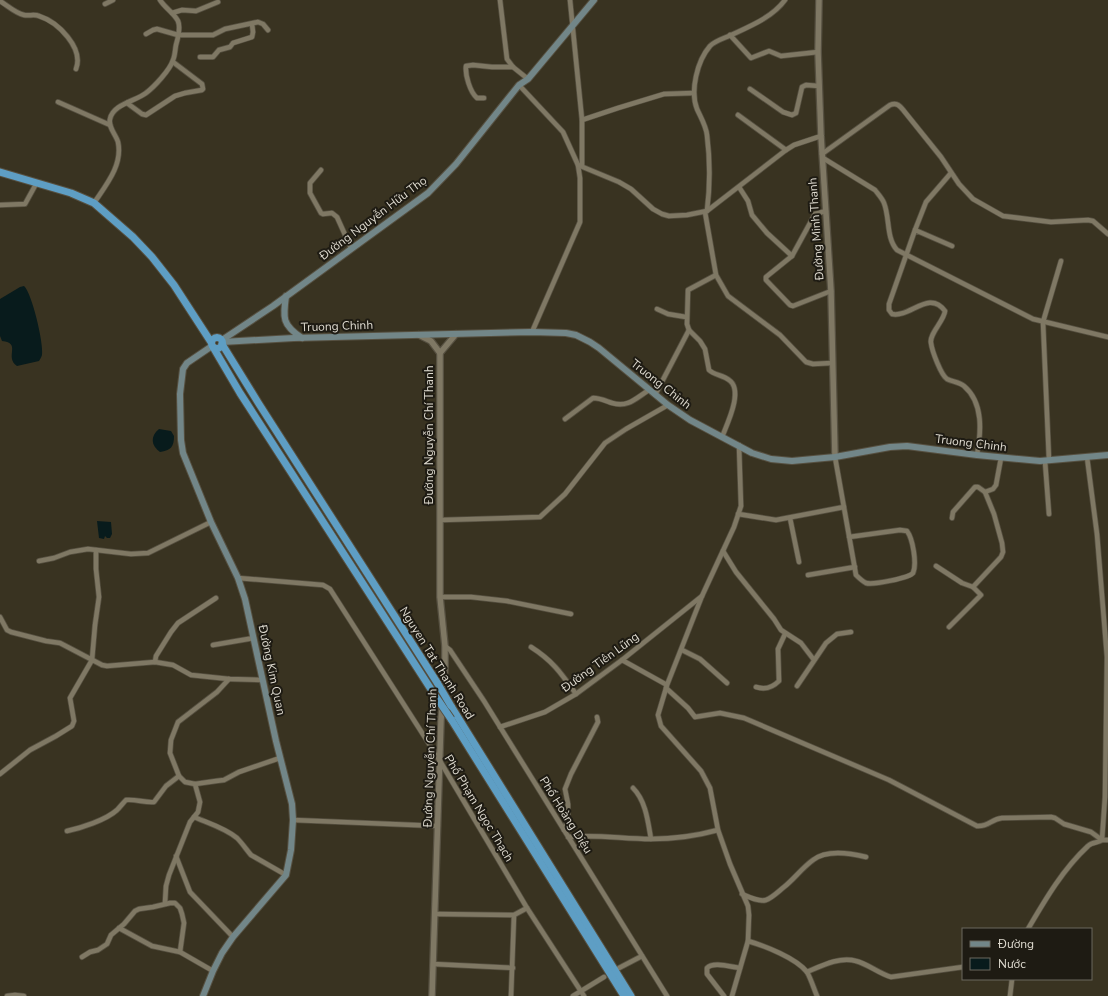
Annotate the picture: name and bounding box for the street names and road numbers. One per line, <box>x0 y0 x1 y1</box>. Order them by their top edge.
street label: Đường Nguyễn Hữu Thọ <box>315 172 430 264</box>
street label: Đường Minh Thanh <box>804 177 828 282</box>
street label: Truong Chinh <box>301 317 373 335</box>
street label: Truong Chinh <box>628 355 694 413</box>
street label: Đường Nguyễn Chí Thanh <box>421 365 437 506</box>
street label: Truong Chinh <box>934 431 1008 455</box>
street label: Nguyen Tat Thanh Road <box>396 604 478 722</box>
street label: Đường Kim Quan <box>254 622 289 717</box>
street label: Đường Tiên Lũng <box>557 628 642 696</box>
street label: Đường Nguyễn Chí Thanh <box>420 688 440 829</box>
street label: Phố Phạm Ngọc Thạch <box>441 751 517 865</box>
street label: Phố Hoàng Diệu <box>536 773 596 857</box>

